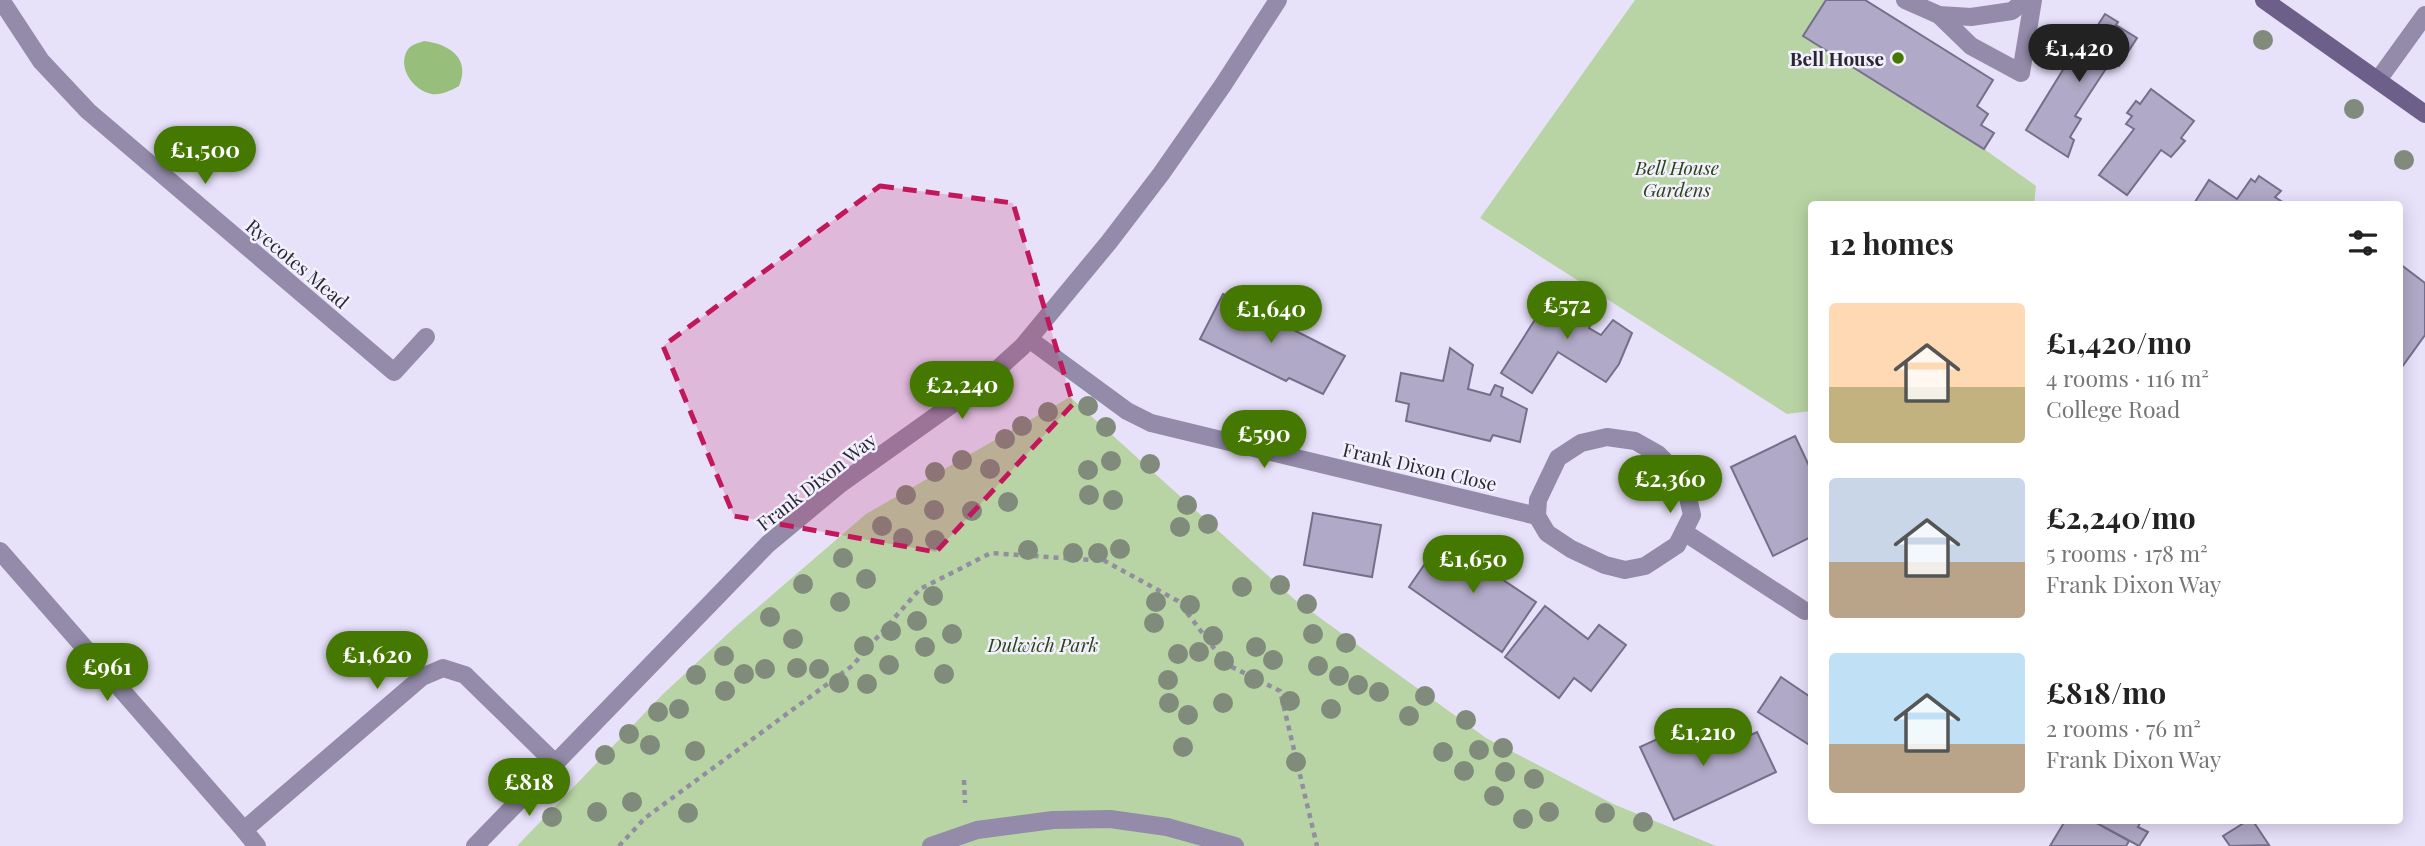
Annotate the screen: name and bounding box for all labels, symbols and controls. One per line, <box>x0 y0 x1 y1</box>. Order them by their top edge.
pin: £1,420 <box>2022 24 2136 84</box>
text: £1,420 <box>2044 31 2114 62</box>
place label: Bell House <box>1790 45 1884 71</box>
marker: Bell House <box>1890 50 1906 66</box>
pin: £1,500 <box>148 127 262 186</box>
text: £1,500 <box>170 133 240 164</box>
park label: Bell House Gardens <box>1634 154 1719 202</box>
street label: Ryecotes Mead <box>241 212 355 314</box>
text: 12 homes <box>1829 223 1954 263</box>
icon: filters <box>2344 224 2382 262</box>
pin: £572 <box>1526 282 1608 341</box>
pin: £1,640 <box>1214 286 1328 345</box>
text: £572 <box>1543 288 1591 319</box>
text: £1,640 <box>1236 292 1306 323</box>
text: £1,420/mo <box>2046 322 2191 362</box>
icon: home <box>1885 331 1969 415</box>
pin: £2,240 <box>905 362 1019 421</box>
text: 4 rooms · 116 m² <box>2046 362 2209 393</box>
text: £2,240 <box>926 368 998 399</box>
text: College Road <box>2046 393 2180 424</box>
pin: £590 <box>1223 410 1305 470</box>
text: £590 <box>1237 417 1291 448</box>
street label: Frank Dixon Way <box>751 426 881 536</box>
street label: Frank Dixon Close <box>1340 436 1500 496</box>
pin: £2,360 <box>1613 456 1727 515</box>
text: £2,360 <box>1634 462 1706 493</box>
text: £2,240/mo <box>2046 497 2196 537</box>
icon: home <box>1885 506 1969 590</box>
pin: £1,650 <box>1416 536 1530 595</box>
text: 5 rooms · 178 m² <box>2046 537 2208 568</box>
text: £1,650 <box>1439 542 1507 573</box>
text: Frank Dixon Way <box>2046 568 2221 599</box>
park label: Dulwich Park <box>987 631 1098 657</box>
pin: £1,620 <box>320 632 434 691</box>
text: £1,620 <box>342 638 412 669</box>
pin: £961 <box>66 644 148 703</box>
text: £961 <box>82 650 132 681</box>
text: £818/mo <box>2046 672 2166 712</box>
icon: home <box>1885 681 1969 765</box>
pin: £1,210 <box>1646 708 1760 768</box>
text: 2 rooms · 76 m² <box>2046 712 2201 743</box>
text: £1,210 <box>1670 715 1736 746</box>
text: Frank Dixon Way <box>2046 743 2221 774</box>
pin: £818 <box>488 758 570 818</box>
text: £818 <box>504 765 554 796</box>

